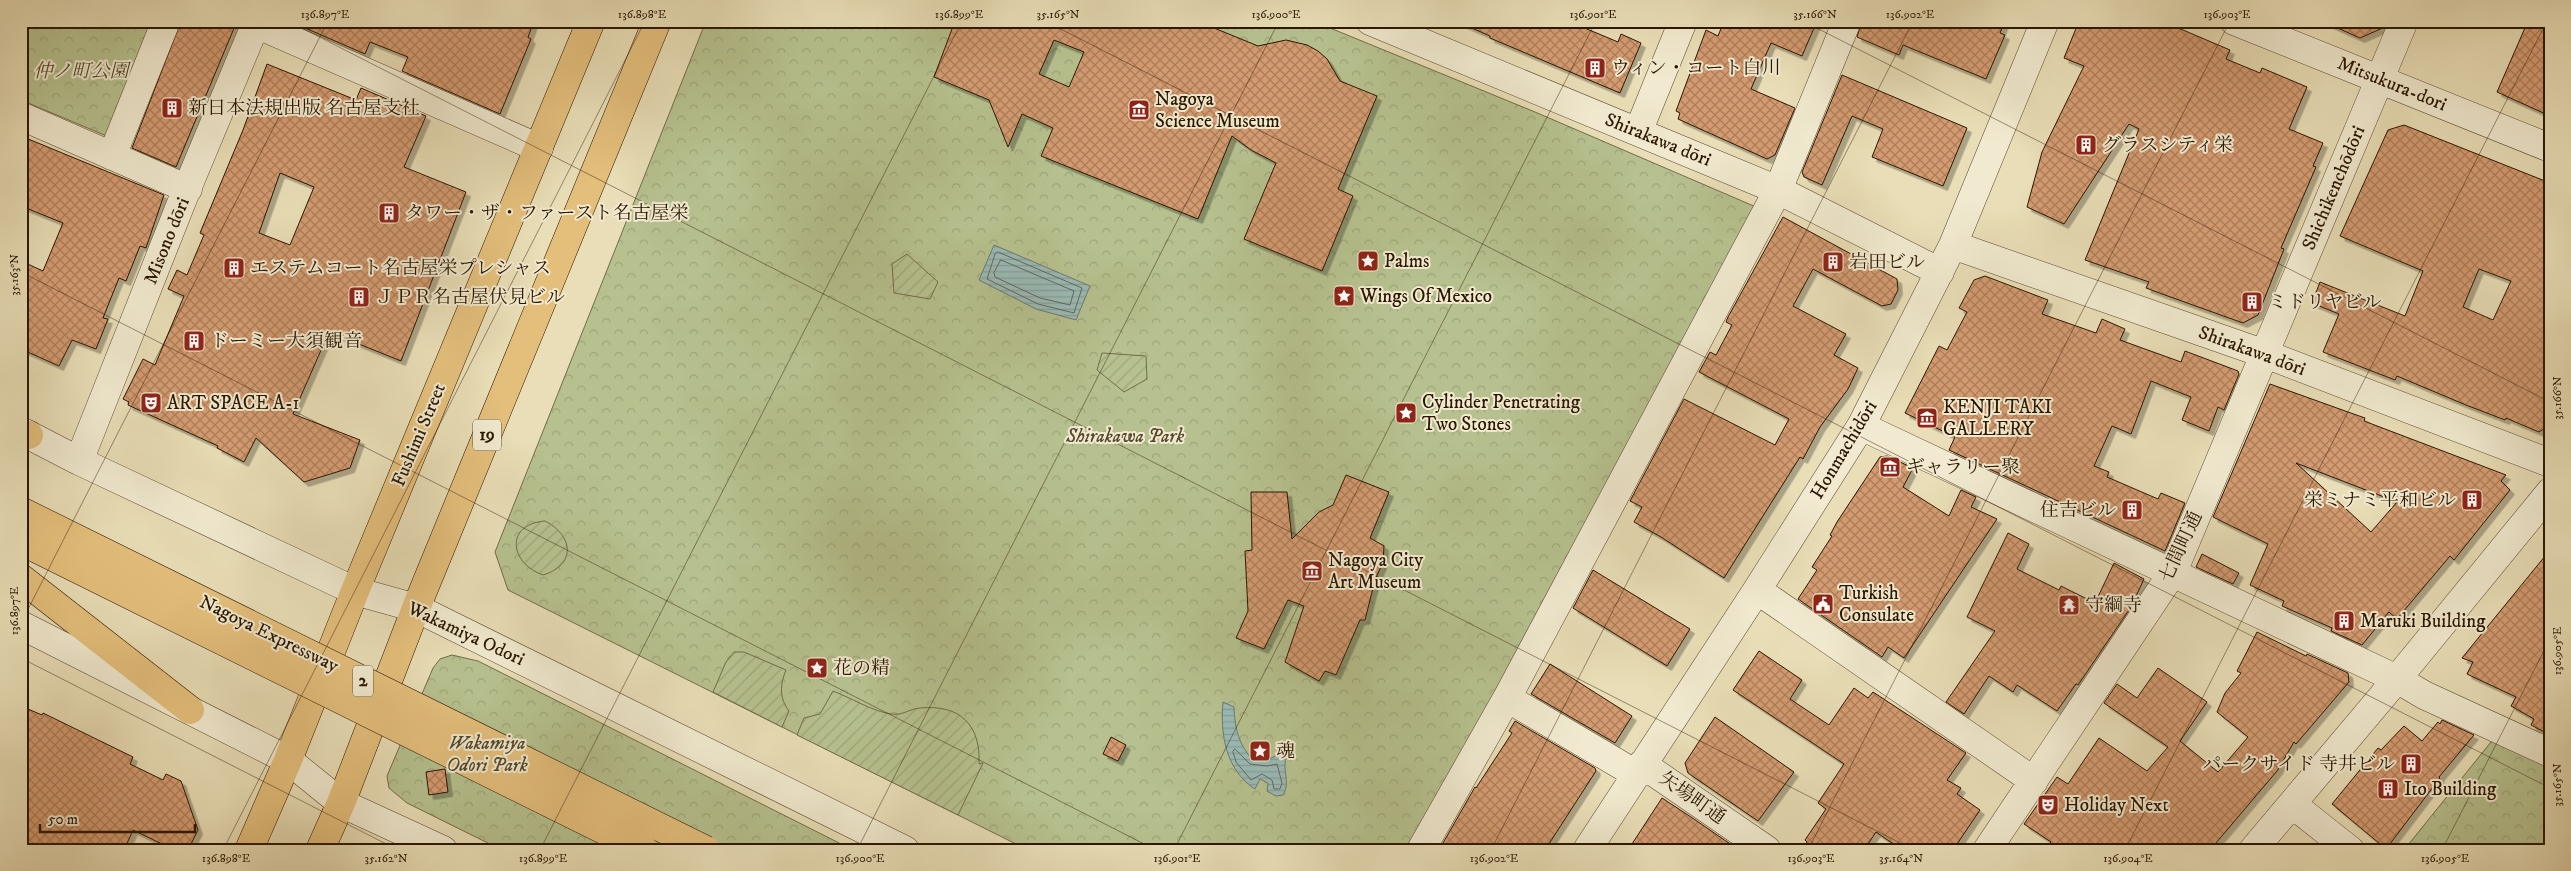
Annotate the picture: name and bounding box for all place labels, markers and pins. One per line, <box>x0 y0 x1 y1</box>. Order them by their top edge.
building icon: ウィン・コート白川 <box>1583 56 1607 80</box>
place label: ウィン・コート白川 <box>1611 57 1781 80</box>
place label: Nagoya Science Museum <box>1155 88 1280 133</box>
building icon: 新日本法規出版 名古屋支社 <box>160 96 184 120</box>
place label: 新日本法規出版 名古屋支社 <box>188 97 420 120</box>
museum icon: Nagoya Science Museum <box>1127 98 1151 122</box>
building icon: グラスシティ栄 <box>2074 133 2098 157</box>
place label: グラスシティ栄 <box>2102 134 2233 157</box>
building icon: タワー・ザ・ファースト名古屋栄 <box>377 201 401 225</box>
place label: タワー・ザ・ファースト名古屋栄 <box>405 202 689 225</box>
place icon: Palms <box>1356 249 1380 273</box>
place label: Palms <box>1384 250 1429 273</box>
building icon: 岩田ビル <box>1821 250 1845 274</box>
place label: 岩田ビル <box>1849 251 1925 274</box>
building icon: エステムコート名古屋栄プレシャス <box>222 256 246 280</box>
place label: エステムコート名古屋栄プレシャス <box>250 257 551 280</box>
place icon: Wings Of Mexico <box>1332 284 1356 308</box>
building icon: ＪＰＲ名古屋伏見ビル <box>347 285 371 309</box>
place label: Wings Of Mexico <box>1359 285 1492 308</box>
place label: ＪＰＲ名古屋伏見ビル <box>375 286 565 309</box>
building icon: ミドリヤビル <box>2240 290 2264 314</box>
place label: ミドリヤビル <box>2268 291 2382 314</box>
building icon: ドーミー大須観音 <box>182 329 206 353</box>
place label: ドーミー大須観音 <box>210 330 362 353</box>
theatre icon: ART SPACE A-1 <box>139 391 163 415</box>
place label: Cylinder Penetrating Two Stones <box>1422 391 1581 436</box>
place label: ART SPACE A-1 <box>167 392 300 415</box>
place label: KENJI TAKI GALLERY <box>1943 396 2052 441</box>
place icon: Cylinder Penetrating Two Stones <box>1394 401 1418 425</box>
museum icon: KENJI TAKI GALLERY <box>1915 406 1939 430</box>
museum icon: ギャラリー聚 <box>1878 455 1902 479</box>
place label: ギャラリー聚 <box>1906 456 2020 479</box>
building icon: 栄ミナミ平和ビル <box>2460 488 2484 512</box>
place label: 栄ミナミ平和ビル <box>2304 489 2456 512</box>
building icon: 住吉ビル <box>2120 498 2144 522</box>
place label: 住吉ビル <box>2040 499 2116 522</box>
place label: Nagoya City Art Museum <box>1328 549 1424 594</box>
museum icon: Nagoya City Art Museum <box>1300 559 1324 583</box>
place label: Turkish Consulate <box>1839 582 1914 627</box>
public building icon: Turkish Consulate <box>1811 592 1835 616</box>
temple icon: 守綱寺 <box>2057 593 2081 617</box>
place label: 守綱寺 <box>2085 594 2142 617</box>
building icon: Maruki Building <box>2332 609 2356 633</box>
place label: Maruki Building <box>2360 610 2486 633</box>
place icon: 花の精 <box>805 656 829 680</box>
place label: 花の精 <box>833 657 890 680</box>
place icon: 魂 <box>1248 739 1272 763</box>
place label: 魂 <box>1276 740 1295 763</box>
building icon: パークサイド 寺井ビル <box>2399 752 2423 776</box>
place label: パークサイド 寺井ビル <box>2202 753 2395 776</box>
building icon: Ito Building <box>2376 777 2400 801</box>
place label: Ito Building <box>2404 778 2497 801</box>
theatre icon: Holiday Next <box>2036 793 2060 817</box>
place label: Holiday Next <box>2064 794 2169 817</box>

